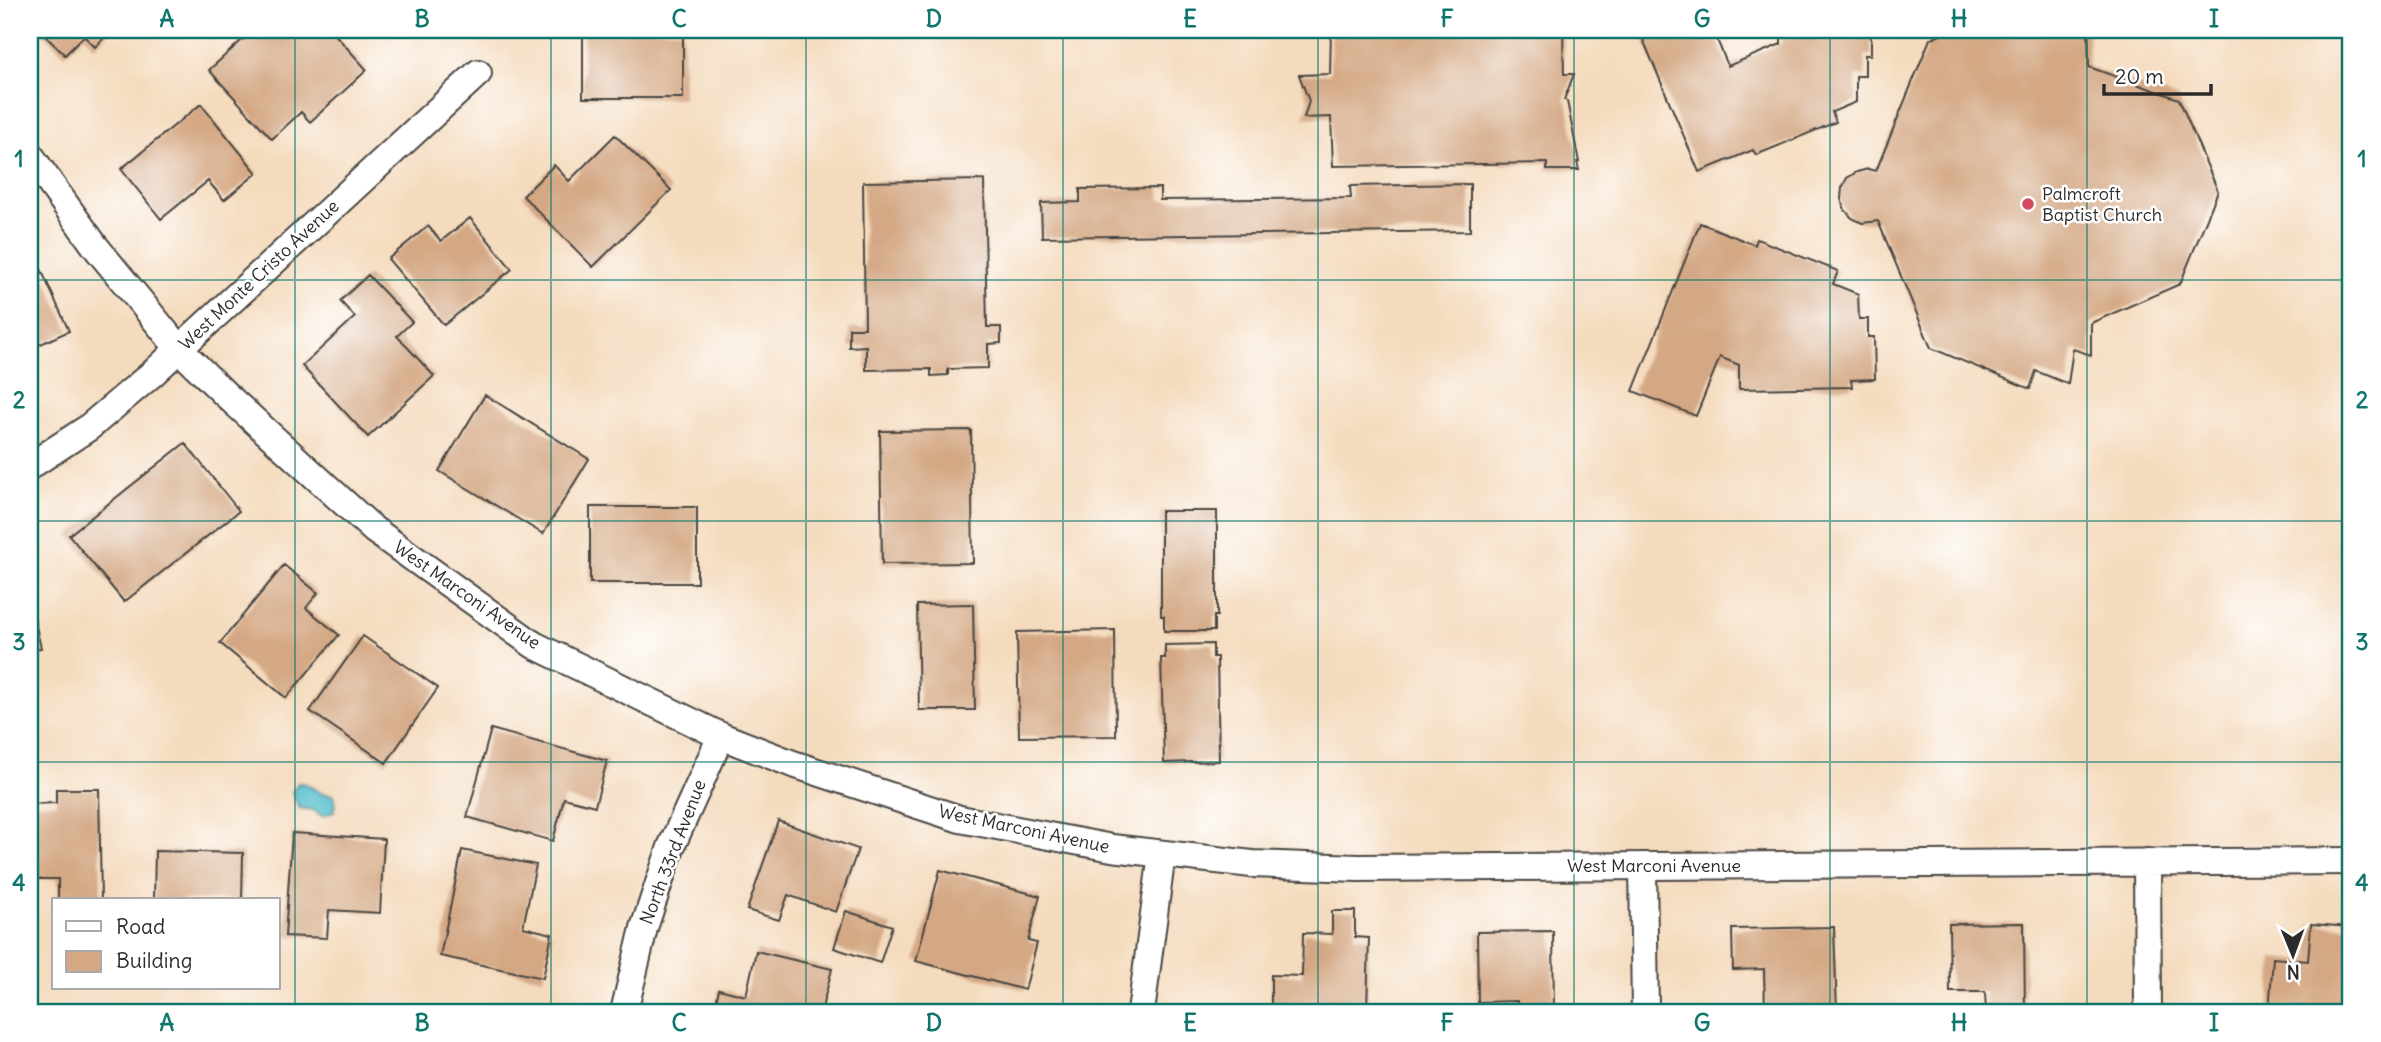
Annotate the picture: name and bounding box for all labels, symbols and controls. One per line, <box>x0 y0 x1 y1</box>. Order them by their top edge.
text: A <box>160 4 175 33</box>
text: B <box>414 4 430 33</box>
text: C <box>671 4 687 33</box>
text: D <box>926 4 942 33</box>
text: E <box>1183 4 1197 33</box>
text: F <box>1440 4 1454 33</box>
text: G <box>1694 4 1710 33</box>
text: H <box>1951 4 1967 33</box>
text: I <box>2209 4 2219 33</box>
scale bar <box>2104 52 2211 96</box>
text: 20 m <box>2115 63 2164 90</box>
text: 1 <box>14 144 24 173</box>
text: 1 <box>2357 144 2367 173</box>
place label: Palmcroft Baptist Church <box>2042 182 2162 226</box>
street label: West Monte Cristo Avenue <box>174 194 344 355</box>
marker: Palmcroft Baptist Church <box>2020 196 2036 212</box>
text: 2 <box>13 385 26 414</box>
text: 2 <box>2356 385 2369 414</box>
street label: West Marconi Avenue <box>389 535 545 654</box>
text: 3 <box>12 627 26 656</box>
text: 3 <box>2355 627 2369 656</box>
street label: North 33rd Avenue <box>634 776 711 927</box>
street label: West Marconi Avenue <box>937 799 1112 858</box>
street label: West Marconi Avenue <box>1567 854 1741 877</box>
text: 4 <box>12 868 26 897</box>
text: 4 <box>2355 868 2369 897</box>
legend <box>52 898 280 990</box>
text: Road <box>116 913 165 940</box>
north arrow <box>2258 920 2328 990</box>
text: Building <box>116 947 192 974</box>
text: N <box>2287 960 2300 984</box>
text: A <box>160 1008 175 1037</box>
text: B <box>414 1008 430 1037</box>
text: C <box>671 1008 687 1037</box>
text: D <box>926 1008 942 1037</box>
text: E <box>1183 1008 1197 1037</box>
text: F <box>1440 1008 1454 1037</box>
text: G <box>1694 1008 1710 1037</box>
text: H <box>1951 1008 1967 1037</box>
text: I <box>2209 1008 2219 1037</box>

